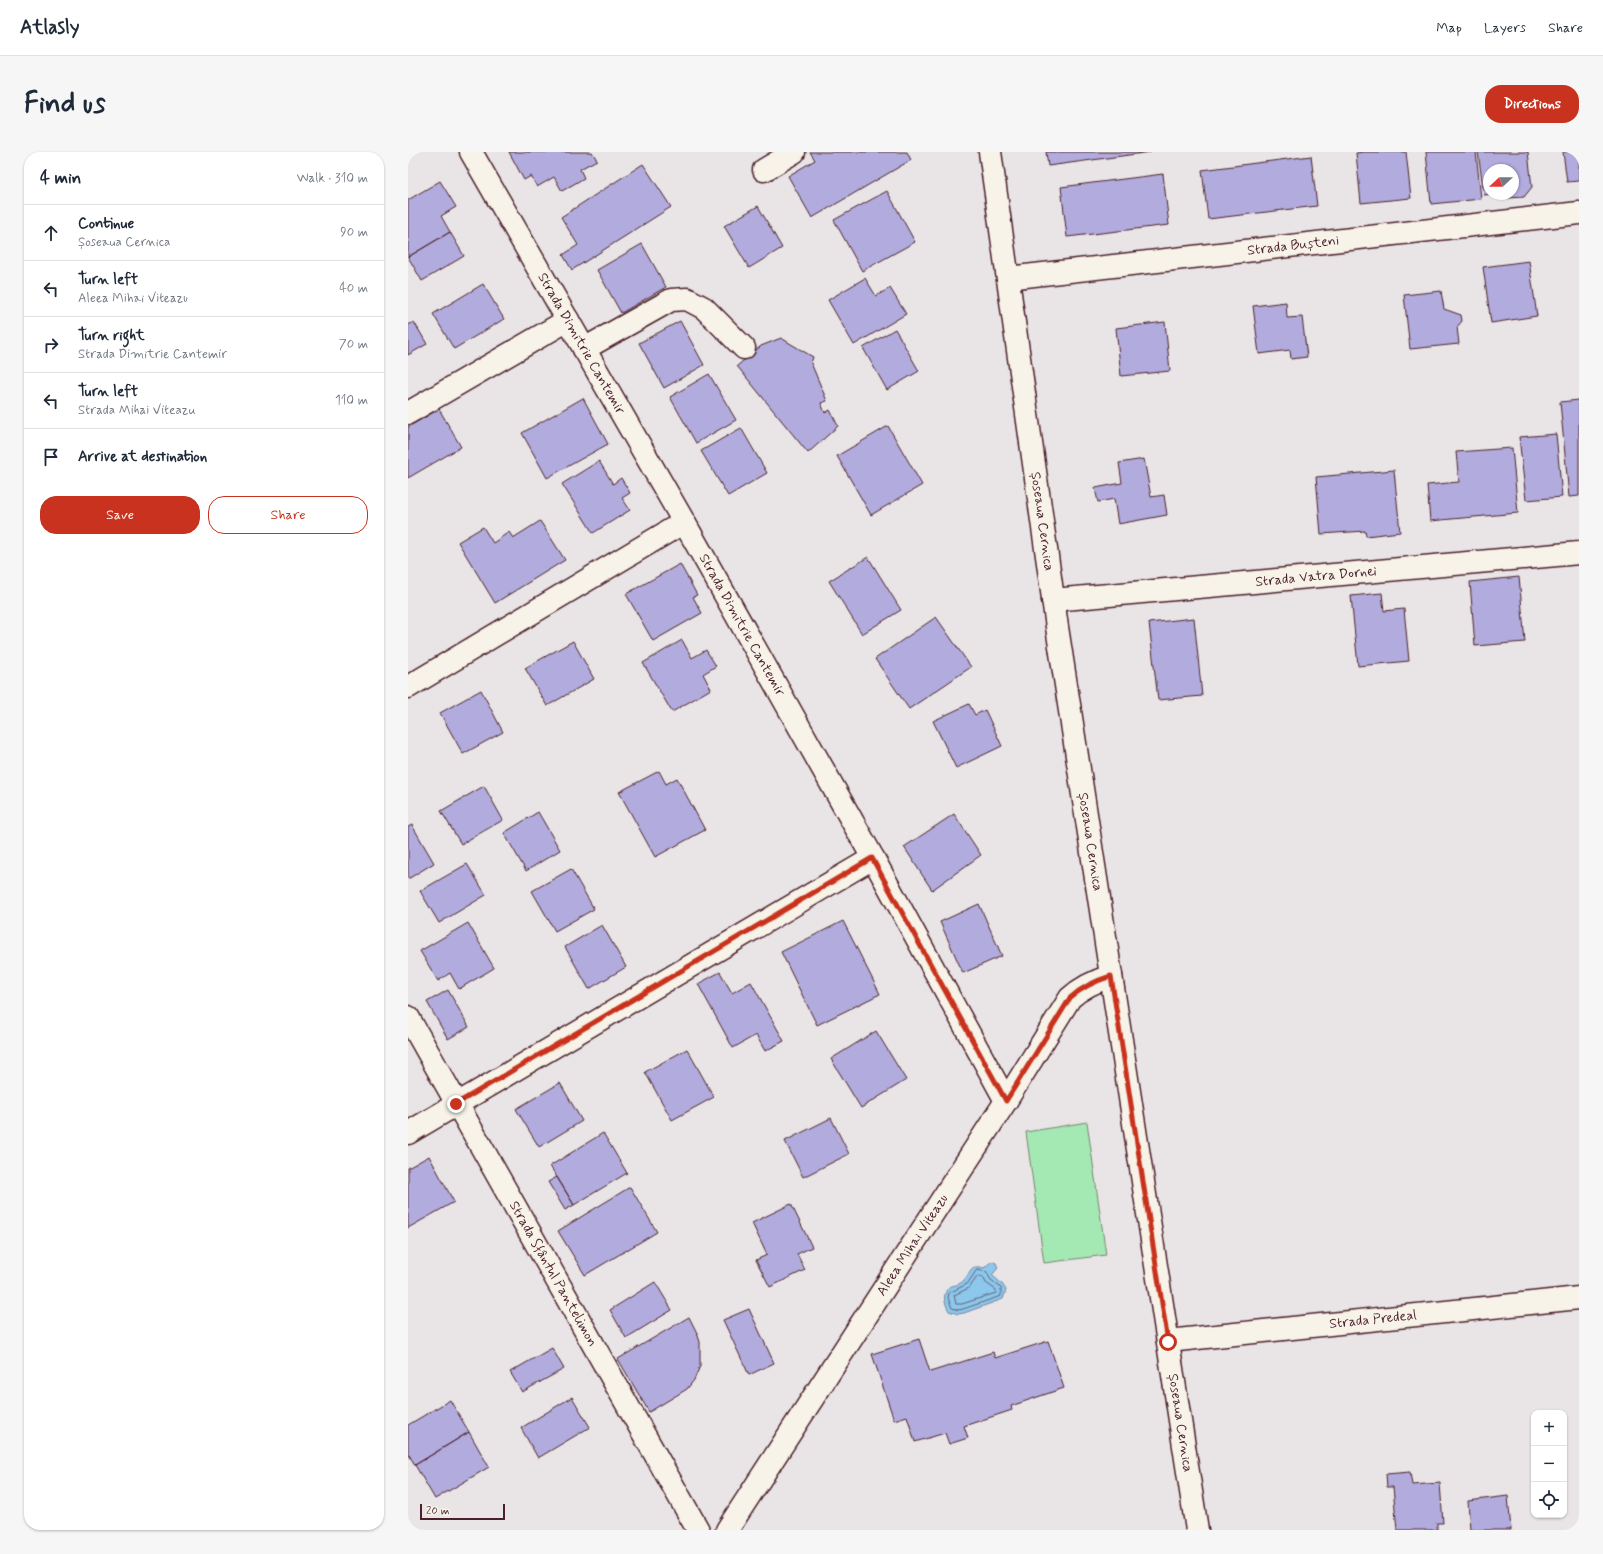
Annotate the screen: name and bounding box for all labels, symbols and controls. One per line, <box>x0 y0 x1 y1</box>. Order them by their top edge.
text: Atlasly <box>20 15 79 40</box>
text: Map <box>1436 19 1462 37</box>
text: Layers <box>1484 19 1526 37</box>
text: Share <box>1548 19 1583 37</box>
button: Directions <box>1485 85 1579 123</box>
text: Find us <box>24 86 105 123</box>
north arrow <box>1483 164 1519 200</box>
text: 4 min <box>40 167 81 189</box>
text: Walk · 310 m <box>297 170 368 187</box>
text: Continue <box>78 214 134 234</box>
icon: ahead <box>40 222 62 244</box>
text: 90 m <box>340 224 368 241</box>
street label: Strada Bușteni <box>1246 231 1340 260</box>
text: Șoseaua Cernica <box>78 234 170 251</box>
street label: Strada Dimitrie Cantemir <box>533 269 629 418</box>
text: Turn left <box>78 270 138 290</box>
icon: left <box>40 278 62 300</box>
text: 40 m <box>339 280 368 297</box>
text: Aleea Mihai Viteazu <box>78 290 188 307</box>
text: Turn right <box>78 326 145 346</box>
icon: right <box>40 334 62 356</box>
text: 70 m <box>339 336 368 353</box>
text: Strada Dimitrie Cantemir <box>78 346 227 363</box>
text: Turn left <box>78 382 138 402</box>
icon: left <box>40 390 62 412</box>
text: 110 m <box>335 392 368 409</box>
text: Strada Mihai Viteazu <box>78 402 196 419</box>
icon: arrive <box>40 446 62 468</box>
text: Arrive at destination <box>78 447 207 467</box>
street label: Șoseaua Cernica <box>1026 471 1058 572</box>
button: Save <box>40 496 200 534</box>
button: Share <box>208 496 368 534</box>
street label: Strada Dimitrie Cantemir <box>695 551 789 699</box>
street label: Strada Vatra Dornei <box>1254 562 1378 591</box>
street label: Șoseaua Cernica <box>1074 791 1107 892</box>
route end <box>447 1095 465 1113</box>
street label: Aleea Mihai Viteazu <box>873 1190 952 1299</box>
street label: Strada Sfântul Pantelimon <box>505 1198 601 1350</box>
street label: Strada Predeal <box>1328 1306 1417 1333</box>
route start <box>1159 1333 1177 1351</box>
street label: Șoseaua Cernica <box>1164 1372 1197 1474</box>
map controls <box>1531 1410 1567 1518</box>
button: + <box>1531 1410 1567 1446</box>
button: − <box>1531 1446 1567 1482</box>
button: locate <box>1531 1482 1567 1518</box>
scale bar <box>420 1502 505 1521</box>
text: 20 m <box>426 1504 449 1518</box>

